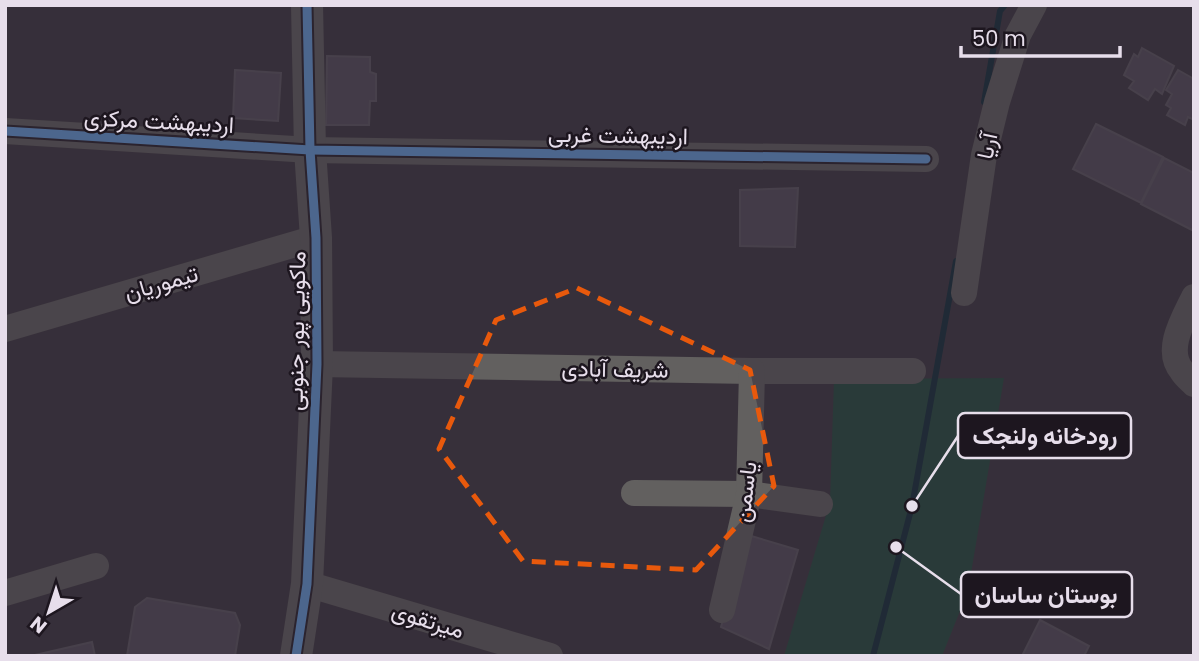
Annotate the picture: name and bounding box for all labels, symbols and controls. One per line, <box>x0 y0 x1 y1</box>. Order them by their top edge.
scale bar <box>961 14 1120 58</box>
text: 50 m <box>972 24 1026 53</box>
street label: اردیبهشت مرکزی <box>83 101 235 141</box>
street label: اردیبهشت غربی <box>548 118 688 152</box>
street label: آریا <box>969 128 1006 162</box>
street label: ماکویی‌ پور جنوبی <box>279 251 313 411</box>
street label: تیموریان <box>120 257 202 309</box>
street label: شریف آبادی <box>561 352 669 386</box>
callout: رودخانه ولنجک <box>958 413 1131 458</box>
text: رودخانه ولنجک <box>973 419 1117 452</box>
street label: یاسمن <box>725 460 765 524</box>
callout: بوستان ساسان <box>961 572 1132 617</box>
north arrow <box>14 577 84 647</box>
text: بوستان ساسان <box>974 578 1118 611</box>
street label: میرتقوی <box>388 594 468 646</box>
text: N <box>25 610 53 640</box>

